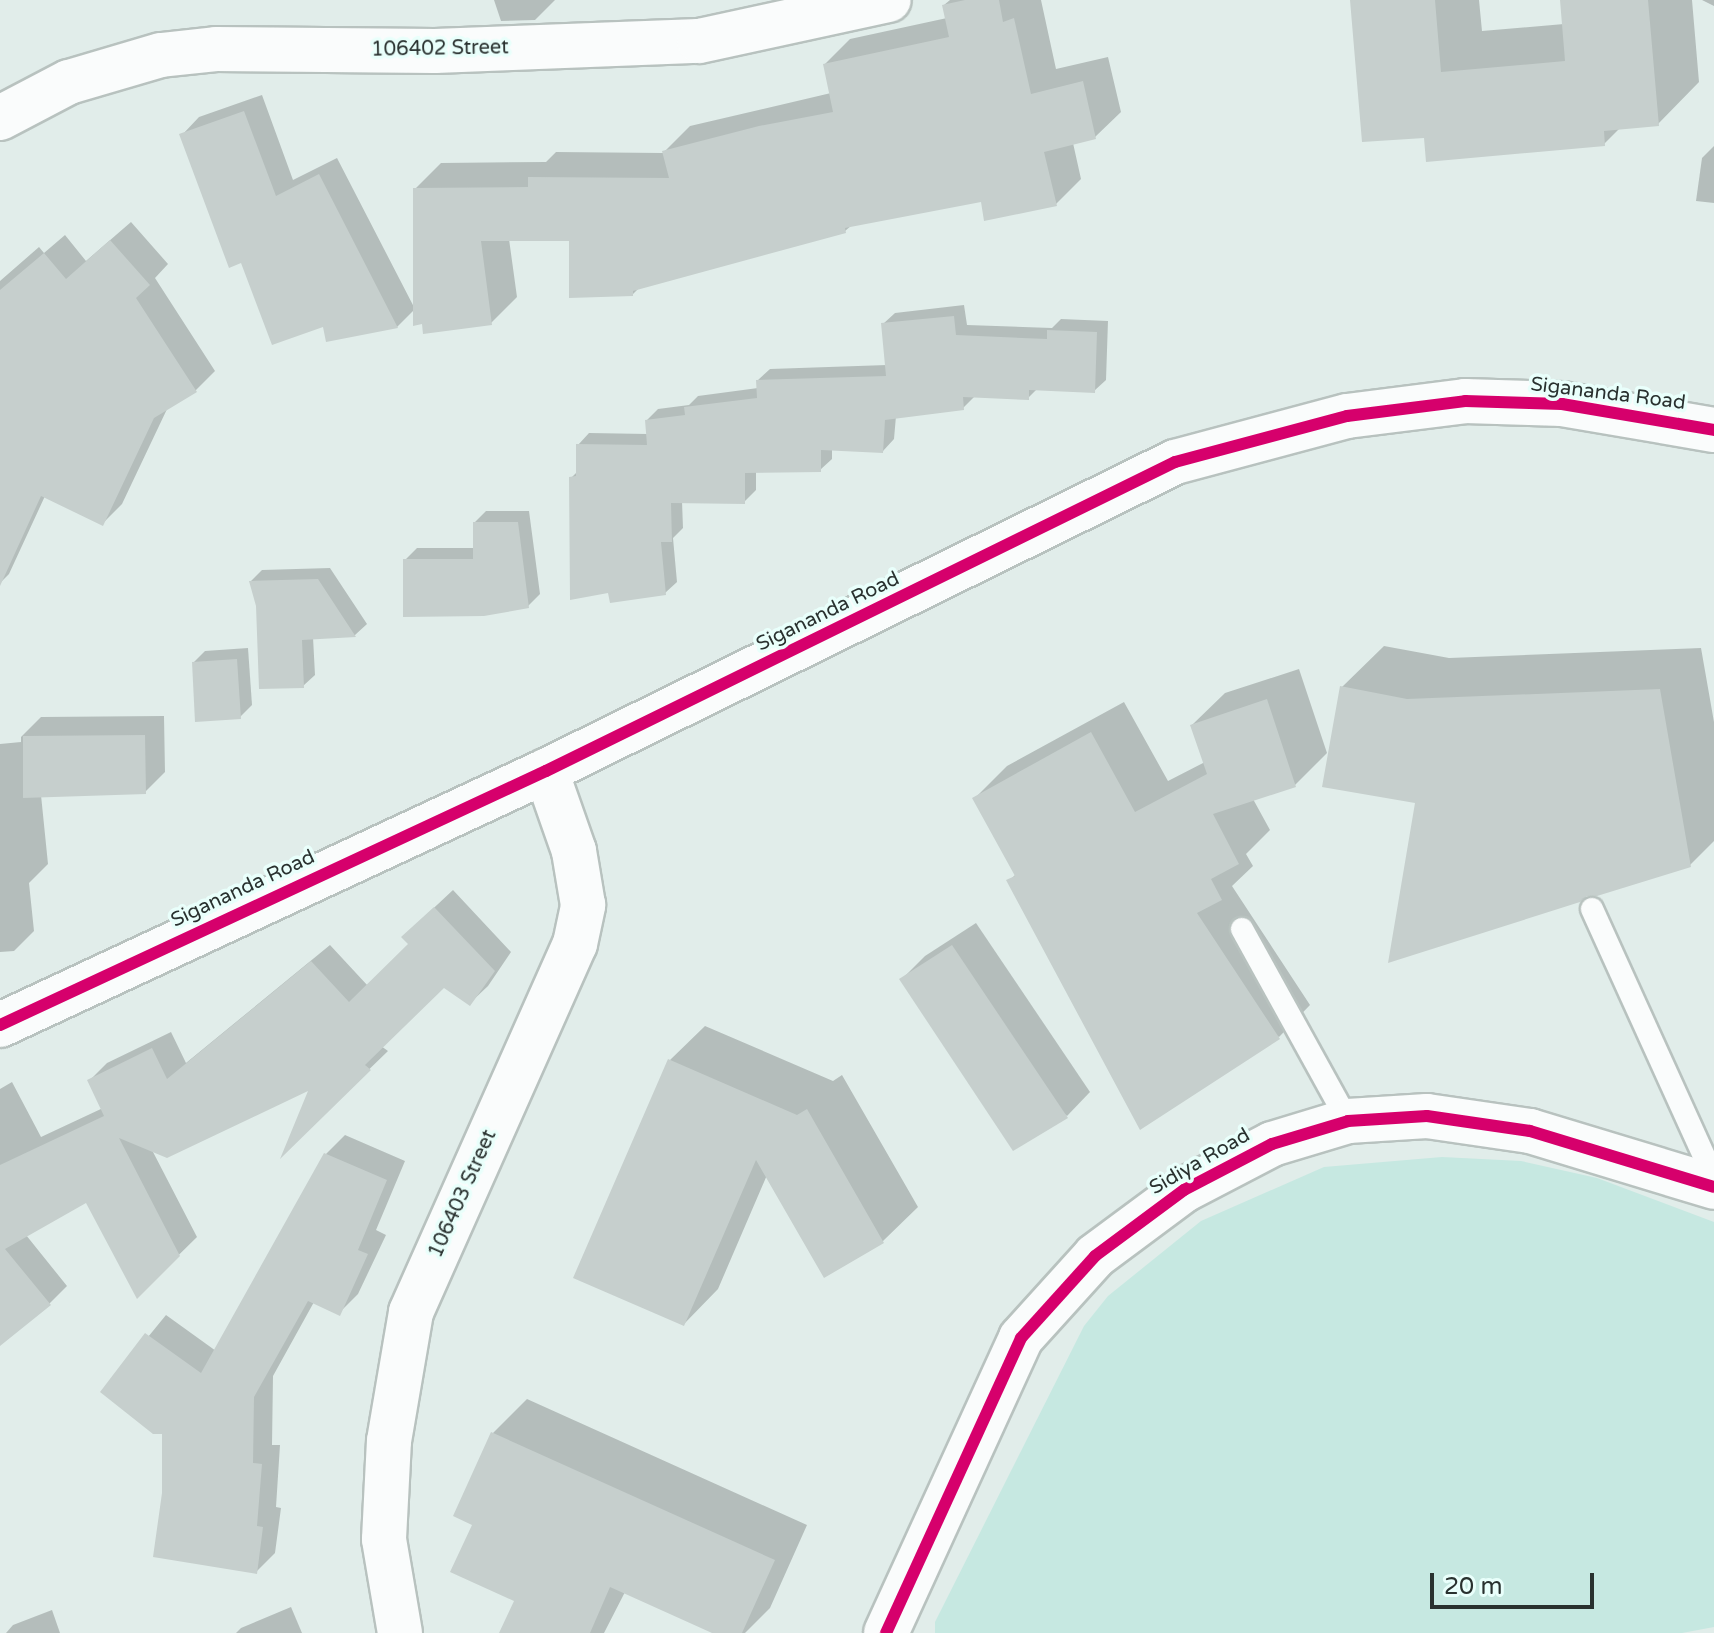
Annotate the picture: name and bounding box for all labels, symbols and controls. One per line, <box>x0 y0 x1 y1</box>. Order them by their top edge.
street label: 106402 Street <box>371 36 509 62</box>
street label: Sigananda Road <box>1529 373 1687 415</box>
street label: Sigananda Road <box>753 567 903 657</box>
street label: Sigananda Road <box>167 845 319 933</box>
street label: Sidiya Road <box>1145 1124 1255 1200</box>
street label: 106403 Street <box>424 1126 502 1262</box>
scale bar <box>1434 1557 1598 1607</box>
text: 20 m <box>1444 1572 1502 1601</box>

